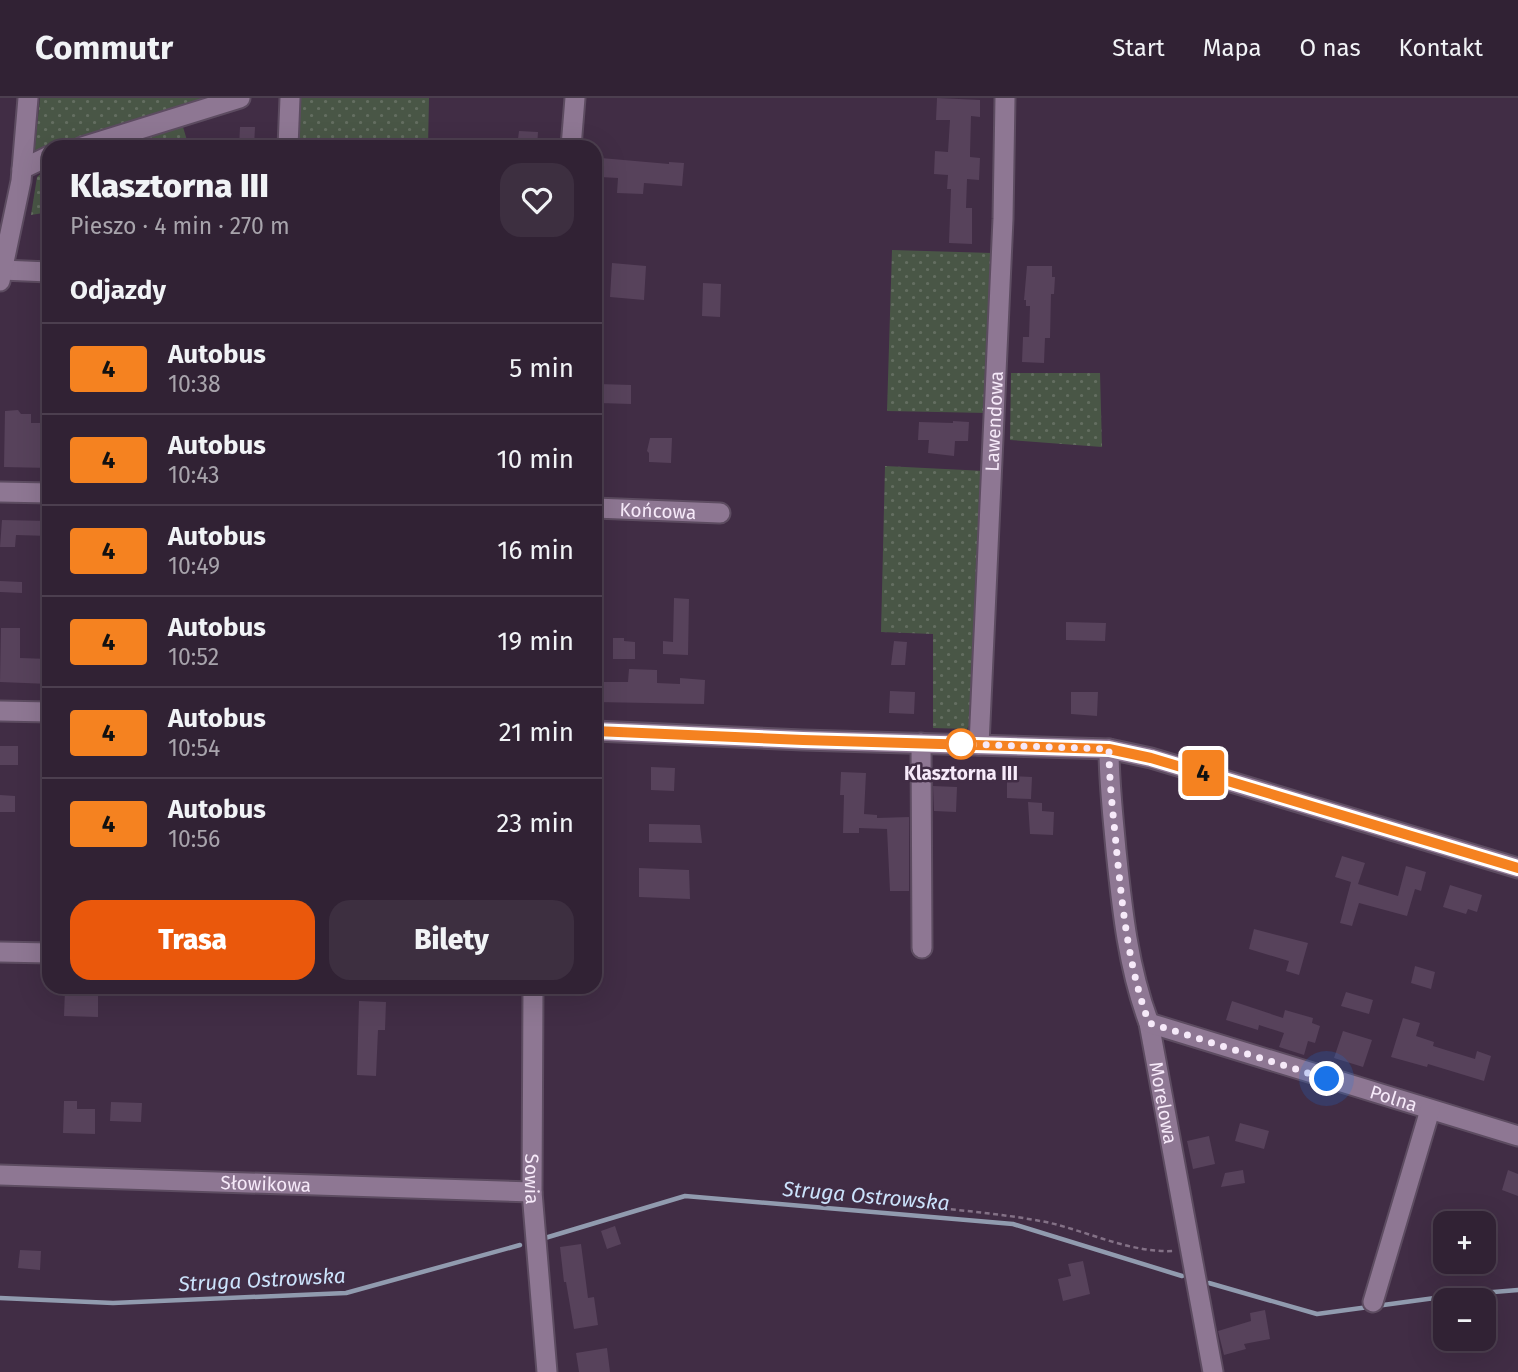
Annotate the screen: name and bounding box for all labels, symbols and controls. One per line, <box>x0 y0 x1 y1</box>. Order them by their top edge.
text: Commutr <box>35 28 173 68</box>
text: Start <box>1112 34 1165 62</box>
text: Mapa <box>1203 34 1262 62</box>
text: O nas <box>1300 34 1361 62</box>
text: Kontakt <box>1399 34 1483 62</box>
button: heart <box>500 163 574 237</box>
text: Klasztorna III <box>70 166 269 206</box>
text: Pieszo · 4 min · 270 m <box>70 212 290 240</box>
text: Odjazdy <box>70 275 166 306</box>
text: Autobus <box>168 339 266 370</box>
text: 5 min <box>509 353 574 384</box>
text: 4 <box>102 355 115 383</box>
text: 10:38 <box>168 370 221 398</box>
street label: Lawendowa <box>980 370 1008 472</box>
text: Autobus <box>168 430 266 461</box>
text: 10 min <box>496 444 574 475</box>
text: 4 <box>102 446 115 474</box>
text: 10:43 <box>168 461 220 489</box>
street label: Końcowa <box>619 497 697 524</box>
text: Autobus <box>168 521 266 552</box>
text: 16 min <box>497 535 574 566</box>
text: 4 <box>102 537 115 565</box>
text: 10:49 <box>168 552 220 580</box>
text: Autobus <box>168 612 266 643</box>
text: 19 min <box>497 626 574 657</box>
text: 4 <box>102 628 115 656</box>
text: 10:52 <box>168 643 219 671</box>
text: Autobus <box>168 703 266 734</box>
text: 21 min <box>499 717 574 748</box>
text: 4 <box>102 719 115 747</box>
marker: Klasztorna III <box>946 729 976 759</box>
text: 10:54 <box>168 734 220 762</box>
line badge: 4 <box>1180 750 1226 796</box>
text: 4 <box>1196 759 1210 787</box>
place label: Klasztorna III <box>904 762 1018 785</box>
text: Autobus <box>168 794 266 825</box>
text: 23 min <box>497 808 574 839</box>
text: 4 <box>102 810 115 838</box>
text: 10:56 <box>168 825 220 853</box>
button: Trasa <box>70 900 315 980</box>
button: Bilety <box>329 900 574 980</box>
street label: Morelowa <box>1145 1060 1182 1146</box>
your location <box>1309 1061 1344 1096</box>
street label: Polna <box>1367 1080 1420 1116</box>
street label: Sowia <box>520 1154 544 1205</box>
street label: Słowikowa <box>220 1171 312 1196</box>
water label: Struga Ostrowska <box>780 1176 951 1216</box>
map controls <box>1433 1211 1496 1351</box>
button: + <box>1433 1211 1496 1274</box>
water label: Struga Ostrowska <box>177 1263 346 1297</box>
button: − <box>1433 1288 1496 1351</box>

